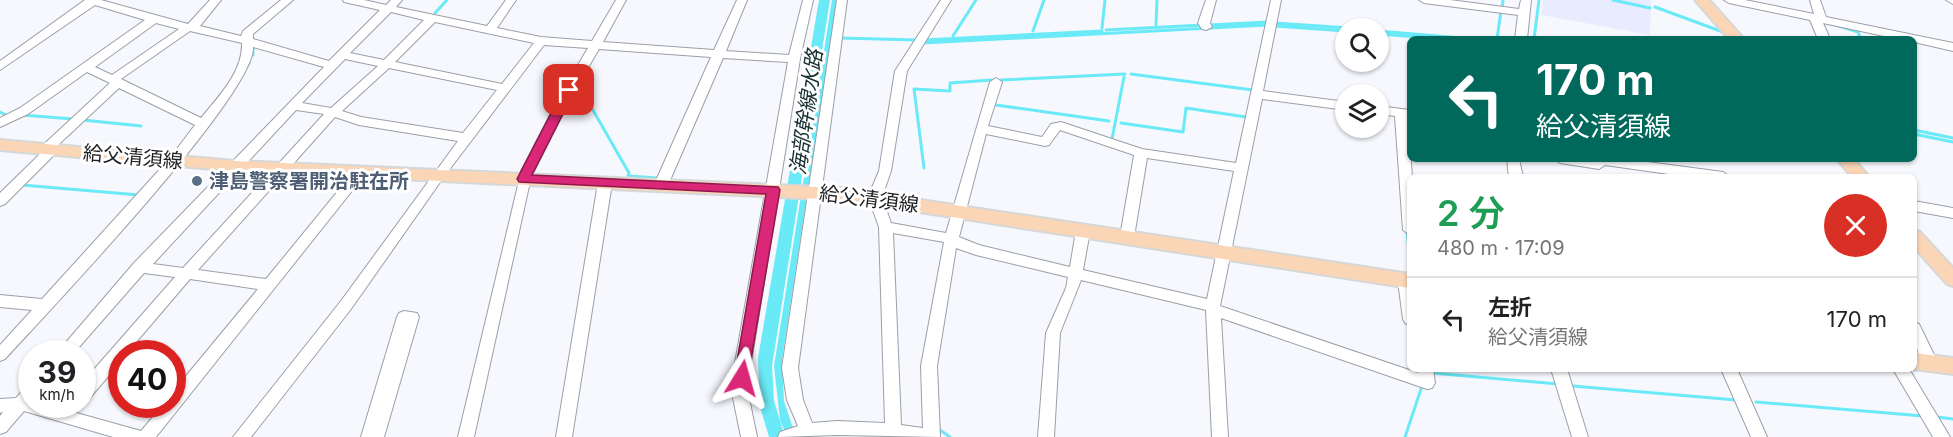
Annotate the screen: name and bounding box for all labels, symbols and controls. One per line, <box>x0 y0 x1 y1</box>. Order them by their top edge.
map controls <box>1335 18 1389 138</box>
button: search <box>1335 18 1389 72</box>
water label: 海部幹線水路 <box>785 46 827 176</box>
text: 170 m <box>1536 54 1654 105</box>
icon: left <box>1437 60 1515 138</box>
pin <box>543 64 594 115</box>
icon: arrive <box>552 73 585 106</box>
button: layers <box>1335 84 1389 138</box>
text: 給父清須線 <box>1536 110 1671 143</box>
street label: 給父清須線 <box>82 141 184 173</box>
place label: 津島警察署開治駐在所 <box>209 169 409 193</box>
marker: 津島警察署開治駐在所 <box>190 174 204 188</box>
street label: 給父清須線 <box>818 181 920 217</box>
text: 2 分 <box>1437 191 1505 235</box>
button: close <box>1824 194 1887 257</box>
text: 480 m · 17:09 <box>1437 236 1565 260</box>
text: 左折 <box>1488 294 1532 320</box>
icon: left <box>1437 303 1470 336</box>
text: 170 m <box>1827 306 1887 332</box>
text: 給父清須線 <box>1488 325 1588 349</box>
speed limit sign: 40 <box>108 340 186 418</box>
position arrow <box>710 346 774 410</box>
text: 39 <box>38 354 76 390</box>
text: km/h <box>39 385 75 404</box>

